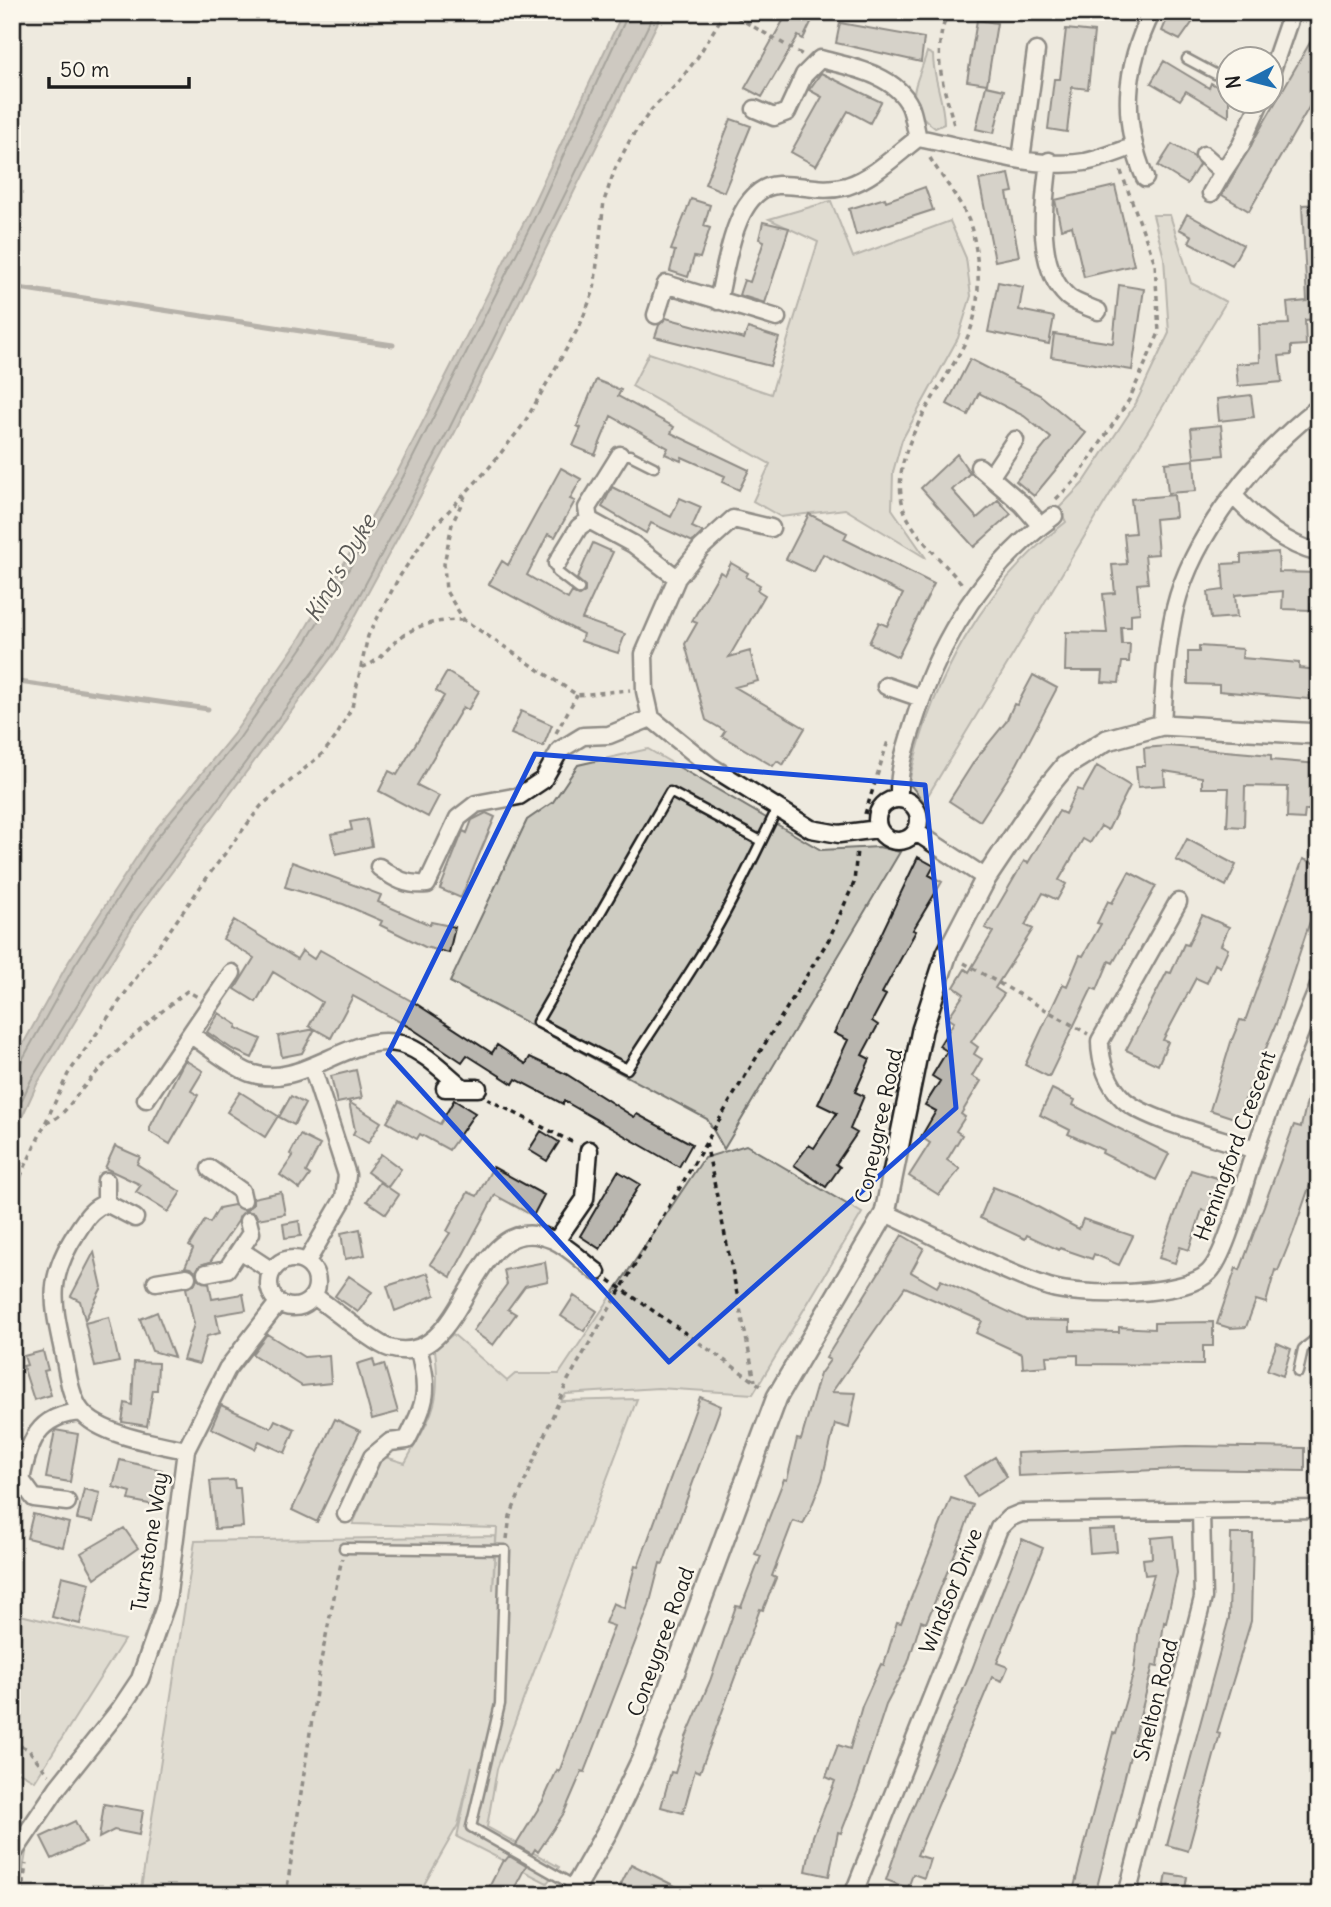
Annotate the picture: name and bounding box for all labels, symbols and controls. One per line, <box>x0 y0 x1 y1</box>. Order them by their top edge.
scale bar <box>49 46 189 90</box>
north arrow <box>1216 46 1286 116</box>
text: 50 m <box>60 56 109 83</box>
text: N <box>1220 74 1246 90</box>
water label: King's Dyke <box>297 508 383 627</box>
street label: Coneygree Road <box>849 1046 908 1206</box>
street label: Hemingford Crescent <box>1188 1047 1282 1245</box>
street label: Turnstone Way <box>125 1470 174 1614</box>
street label: Windsor Drive <box>913 1524 988 1657</box>
street label: Coneygree Road <box>621 1563 700 1720</box>
street label: Shelton Road <box>1127 1636 1184 1764</box>

